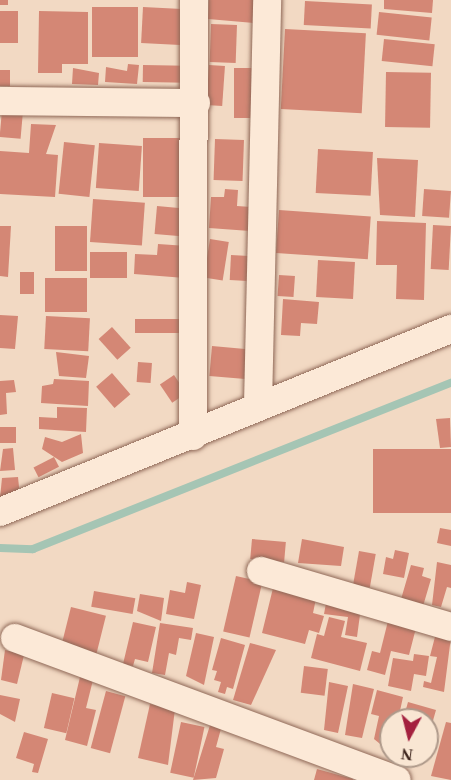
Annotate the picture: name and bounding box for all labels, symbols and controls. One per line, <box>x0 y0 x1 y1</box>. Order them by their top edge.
north arrow <box>379 708 439 768</box>
text: N <box>400 745 414 764</box>

